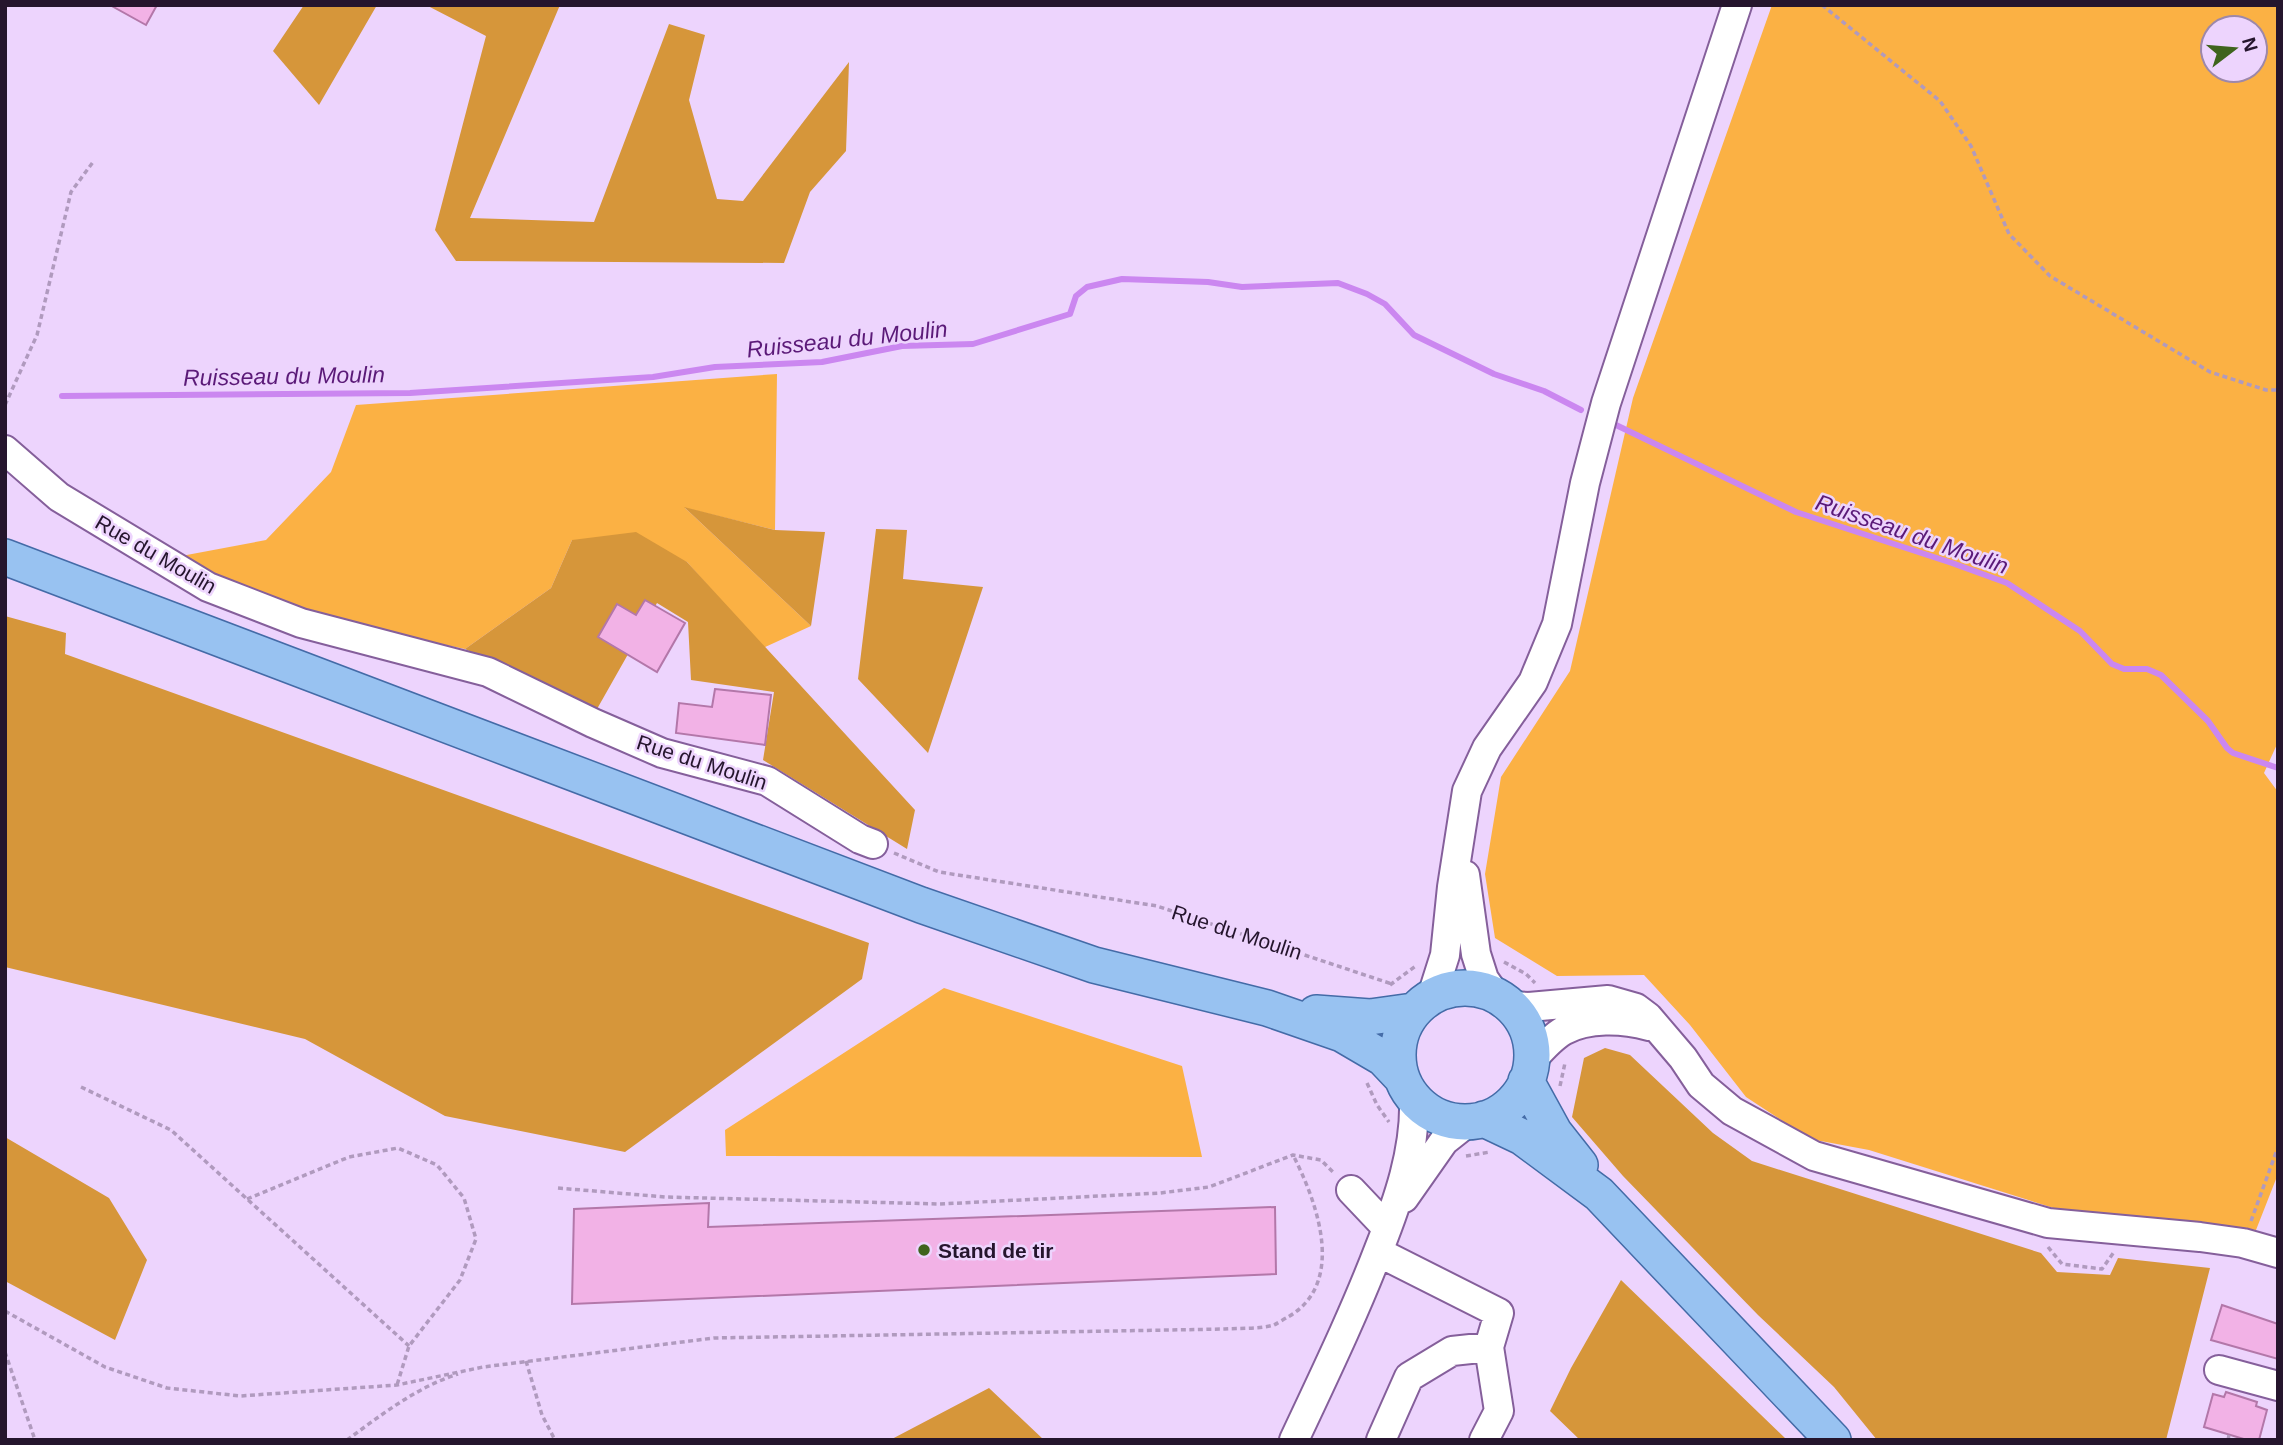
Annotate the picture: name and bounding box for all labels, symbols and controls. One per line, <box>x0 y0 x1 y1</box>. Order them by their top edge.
north arrow <box>2199 14 2269 84</box>
text: N <box>2238 35 2262 54</box>
water label: Ruisseau du Moulin <box>745 316 949 362</box>
water label: Ruisseau du Moulin <box>183 361 385 391</box>
water label: Ruisseau du Moulin <box>1812 489 2012 579</box>
street label: Rue du Moulin <box>92 510 220 598</box>
street label: Rue du Moulin <box>634 730 770 794</box>
street label: Rue du Moulin <box>1169 900 1305 964</box>
place label: Stand de tir <box>938 1239 1054 1262</box>
marker: Stand de tir <box>916 1242 932 1258</box>

